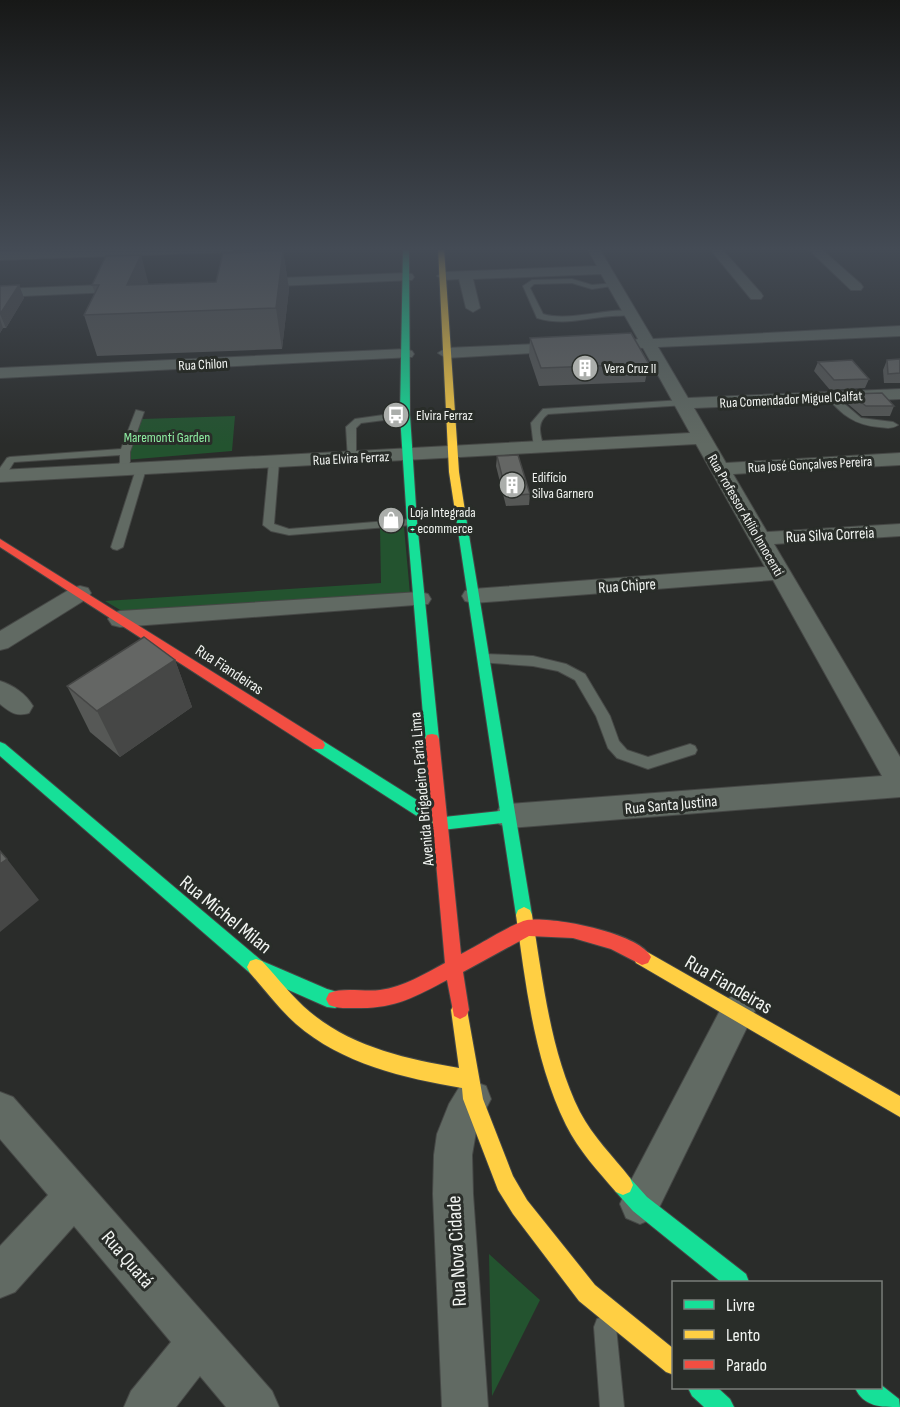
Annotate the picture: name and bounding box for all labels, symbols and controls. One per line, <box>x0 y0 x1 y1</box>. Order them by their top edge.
building icon: Vera Cruz II <box>570 353 600 383</box>
street label: Rua Chilon <box>178 355 228 374</box>
place label: Vera Cruz II <box>604 360 656 377</box>
street label: Rua Comendador Miguel Calfat <box>719 387 863 412</box>
bus stop icon: Elvira Ferraz <box>381 400 411 430</box>
place label: Elvira Ferraz <box>416 407 473 424</box>
park label: Maremonti Garden <box>124 429 210 446</box>
street label: Rua Elvira Ferraz <box>312 448 390 469</box>
street label: Rua Professor Atílio Innocenti <box>704 451 787 579</box>
street label: Rua José Gonçalves Pereira <box>747 453 873 476</box>
place label: Edifício Silva Garnero <box>532 469 594 502</box>
building icon: Edifício Silva Garnero <box>497 470 527 500</box>
place label: Loja Integrada - ecommerce <box>410 504 476 537</box>
shop icon: Loja Integrada - ecommerce <box>376 505 406 535</box>
street label: Rua Silva Correia <box>785 524 875 547</box>
street label: Rua Chipre <box>598 575 657 598</box>
street label: Rua Fiandeiras <box>192 641 267 699</box>
street label: Avenida Brigadeiro Faria Lima <box>406 711 439 868</box>
street label: Rua Santa Justina <box>624 792 718 819</box>
street label: Rua Michel Milan <box>175 870 276 959</box>
street label: Rua Fiandeiras <box>681 950 776 1019</box>
street label: Rua Nova Cidade <box>442 1195 472 1307</box>
street label: Rua Quatá <box>96 1226 159 1293</box>
legend <box>672 1281 882 1389</box>
text: Livre <box>726 1295 755 1316</box>
text: Lento <box>726 1325 760 1346</box>
text: Parado <box>726 1355 767 1376</box>

